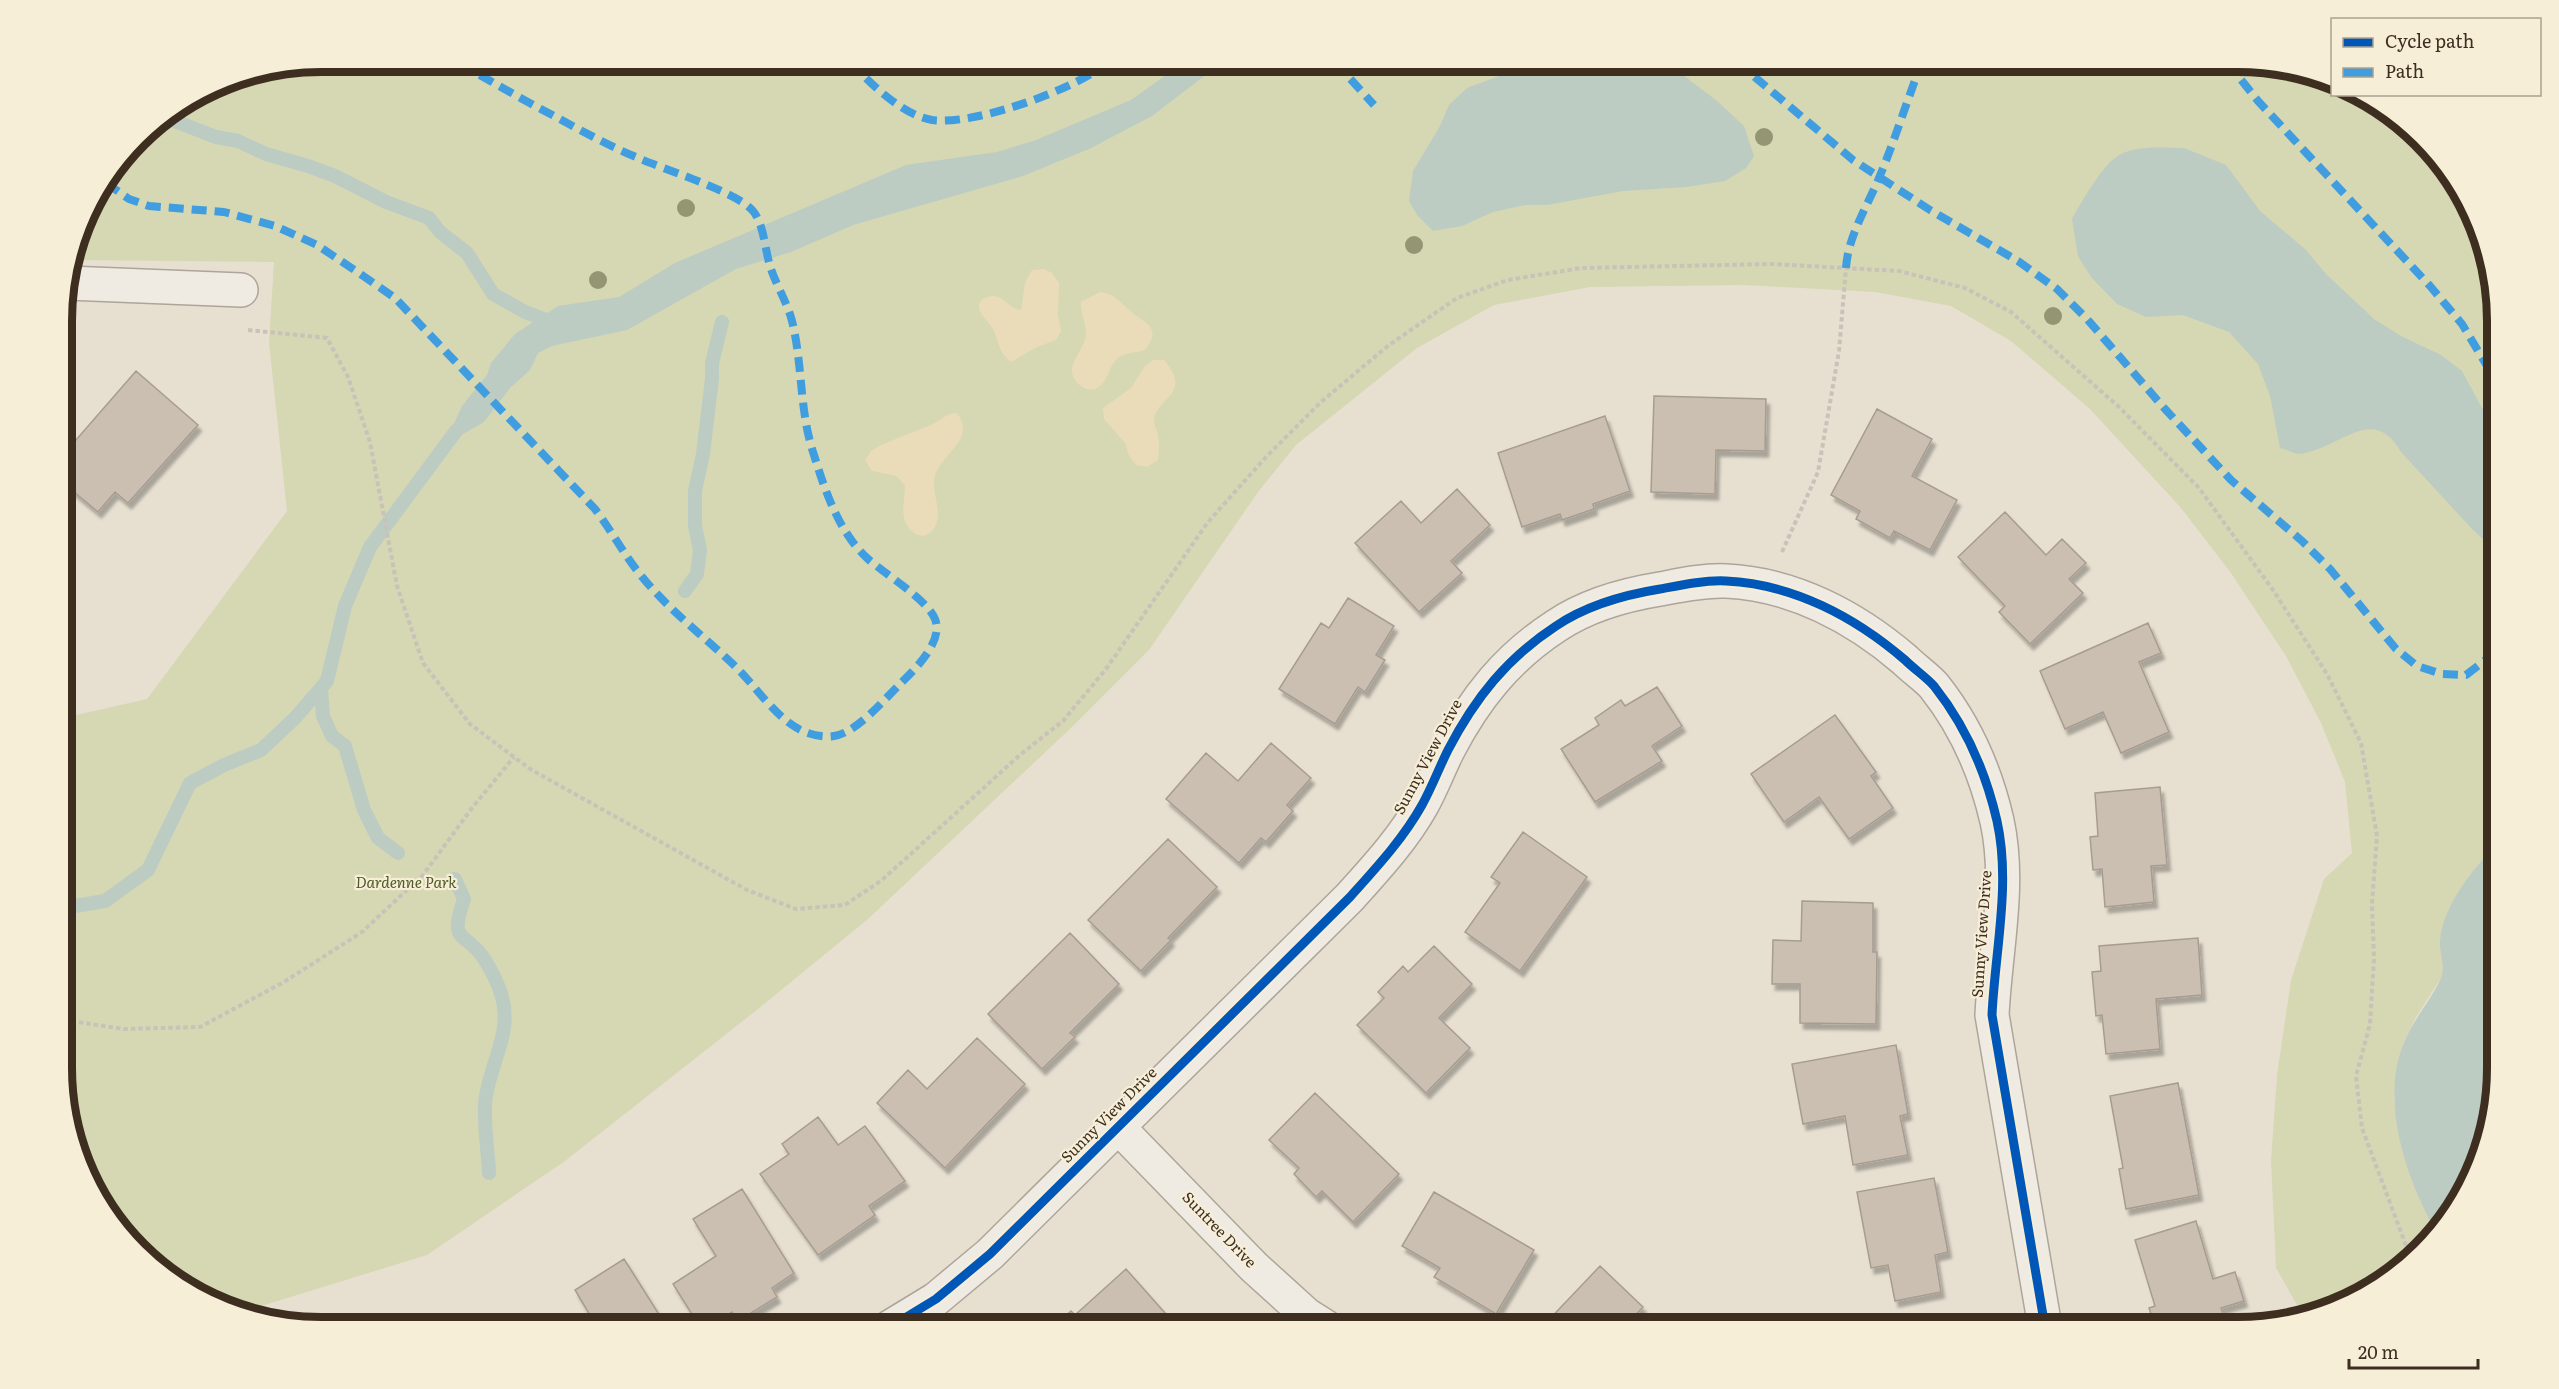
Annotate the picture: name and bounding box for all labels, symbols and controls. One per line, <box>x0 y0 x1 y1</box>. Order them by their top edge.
legend <box>2331 18 2541 96</box>
text: Cycle path <box>2385 27 2474 54</box>
text: Path <box>2385 57 2424 84</box>
street label: Sunny View Drive <box>1387 694 1467 818</box>
street label: Sunny View Drive <box>1965 869 1996 998</box>
park label: Dardenne Park <box>355 870 457 893</box>
street label: Sunny View Drive <box>1055 1061 1161 1167</box>
street label: Suntree Drive <box>1178 1186 1263 1273</box>
scale bar <box>2349 1332 2478 1370</box>
text: 20 m <box>2358 1338 2399 1365</box>

